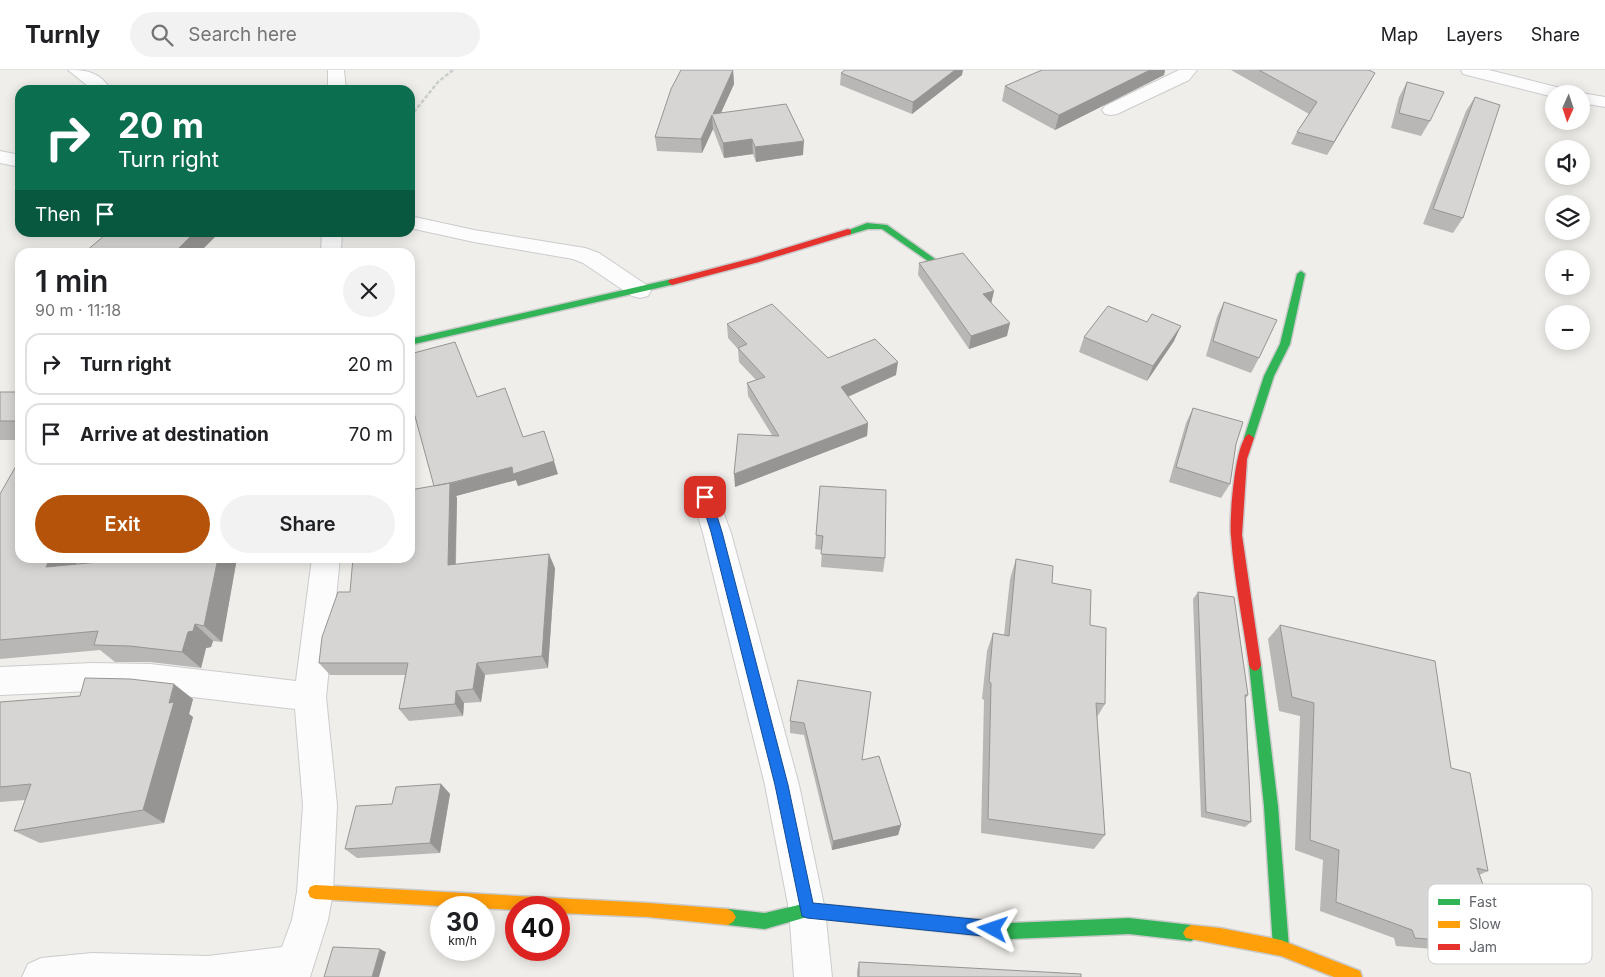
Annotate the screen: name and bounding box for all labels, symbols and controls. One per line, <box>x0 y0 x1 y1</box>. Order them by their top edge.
search box <box>130 12 480 57</box>
text: Turnly <box>25 20 100 49</box>
icon: search <box>148 21 176 49</box>
text: Search here <box>188 23 297 46</box>
text: Map <box>1381 24 1418 45</box>
text: Layers <box>1446 24 1503 45</box>
text: Share <box>1531 24 1580 45</box>
north arrow <box>1545 85 1590 130</box>
map controls <box>1545 85 1590 350</box>
text: 20 m <box>118 104 204 146</box>
icon: right <box>35 105 100 170</box>
button: sound <box>1545 140 1590 185</box>
text: Turn right <box>118 146 219 172</box>
button: layers <box>1545 195 1590 240</box>
icon: arrive <box>91 200 119 228</box>
text: Then <box>35 203 81 226</box>
button: + <box>1545 250 1590 295</box>
text: 1 min <box>35 263 108 299</box>
button: close <box>343 265 395 317</box>
text: 90 m · 11:18 <box>35 300 121 320</box>
button: − <box>1545 305 1590 350</box>
icon: right <box>37 350 65 378</box>
text: Turn right <box>80 353 171 376</box>
text: 20 m <box>347 353 393 376</box>
icon: arrive <box>37 420 65 448</box>
text: Arrive at destination <box>80 423 269 446</box>
text: 70 m <box>349 423 393 446</box>
pin <box>684 476 726 518</box>
icon: arrive <box>691 483 719 511</box>
button: Exit <box>35 495 210 553</box>
button: Share <box>220 495 395 553</box>
legend <box>1428 884 1592 964</box>
text: Fast <box>1469 893 1497 910</box>
speed limit sign: 40 <box>505 896 570 961</box>
position arrow <box>966 902 1018 954</box>
text: 30 <box>446 907 479 937</box>
text: Slow <box>1469 915 1501 932</box>
text: km/h <box>448 933 477 948</box>
text: Jam <box>1469 938 1497 955</box>

